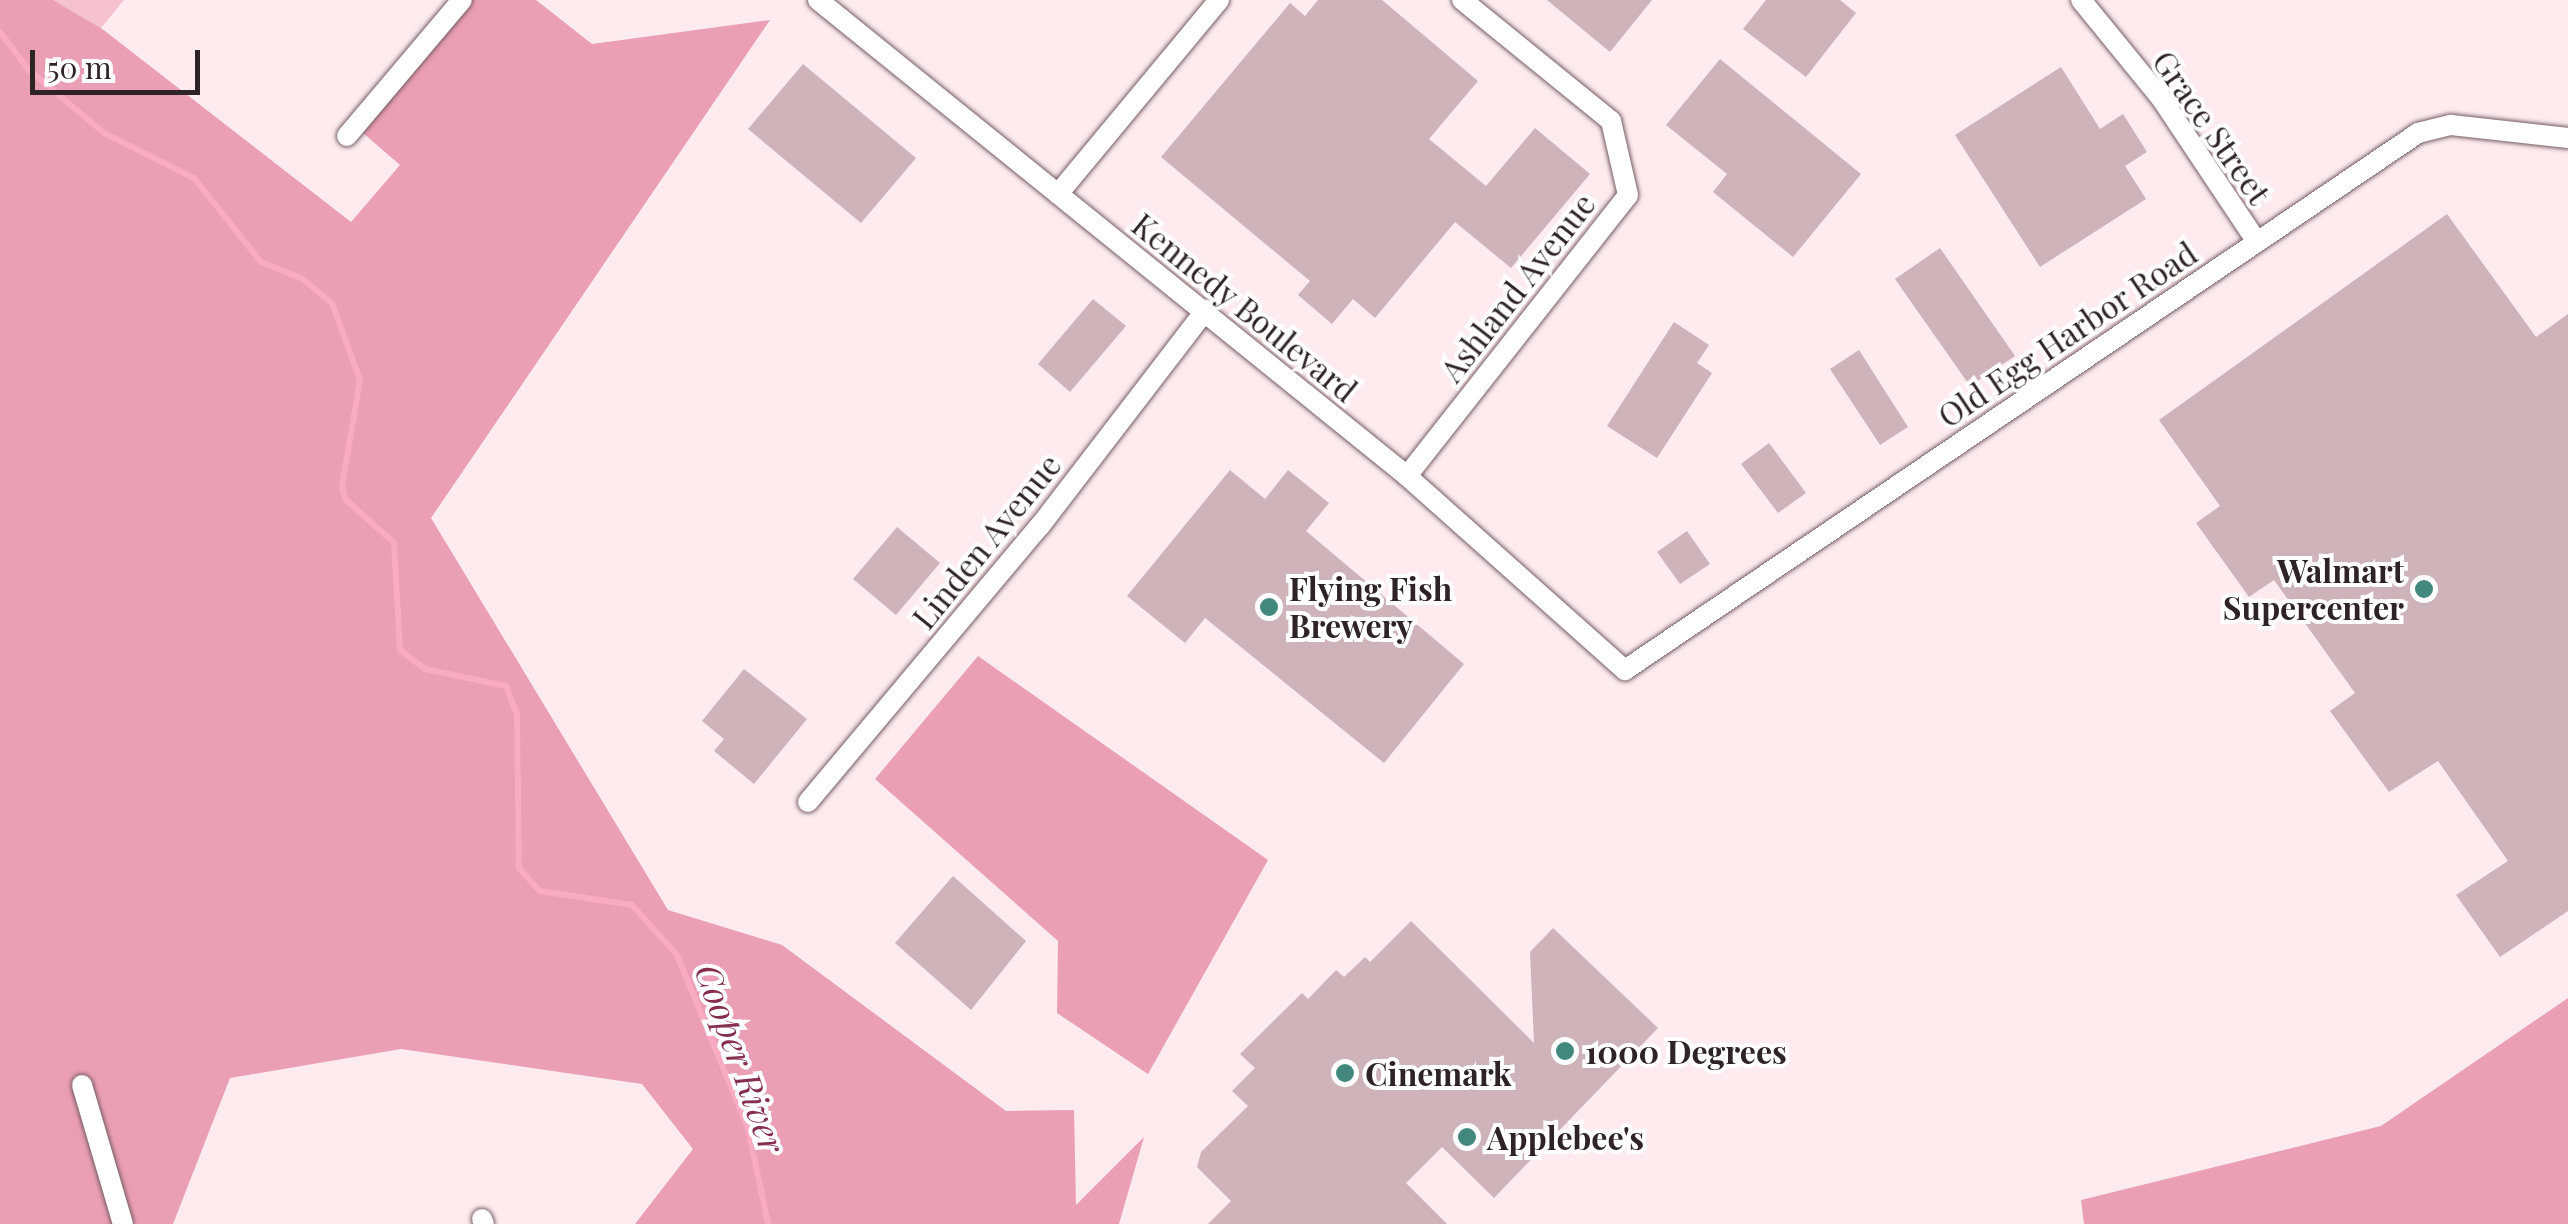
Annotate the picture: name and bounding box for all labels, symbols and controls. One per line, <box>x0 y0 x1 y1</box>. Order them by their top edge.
scale bar <box>35 30 205 92</box>
street label: Grace Street <box>2145 43 2279 211</box>
text: 50 m <box>47 47 112 87</box>
street label: Ashland Avenue <box>1431 185 1603 389</box>
street label: Kennedy Boulevard <box>1125 204 1365 410</box>
street label: Old Egg Harbor Road <box>1930 233 2204 435</box>
street label: Linden Avenue <box>904 445 1068 637</box>
place label: Walmart Supercenter <box>2223 552 2404 627</box>
place label: Flying Fish Brewery <box>1289 570 1452 645</box>
marker: Walmart Supercenter <box>2413 578 2435 600</box>
marker: Flying Fish Brewery <box>1258 596 1280 618</box>
water label: Cooper River <box>687 958 795 1158</box>
place label: 1000 Degrees <box>1585 1032 1787 1070</box>
marker: 1000 Degrees <box>1554 1040 1576 1062</box>
place label: Cinemark <box>1365 1054 1512 1092</box>
marker: Cinemark <box>1334 1062 1356 1084</box>
place label: Applebee's <box>1487 1118 1644 1156</box>
marker: Applebee's <box>1456 1126 1478 1148</box>

